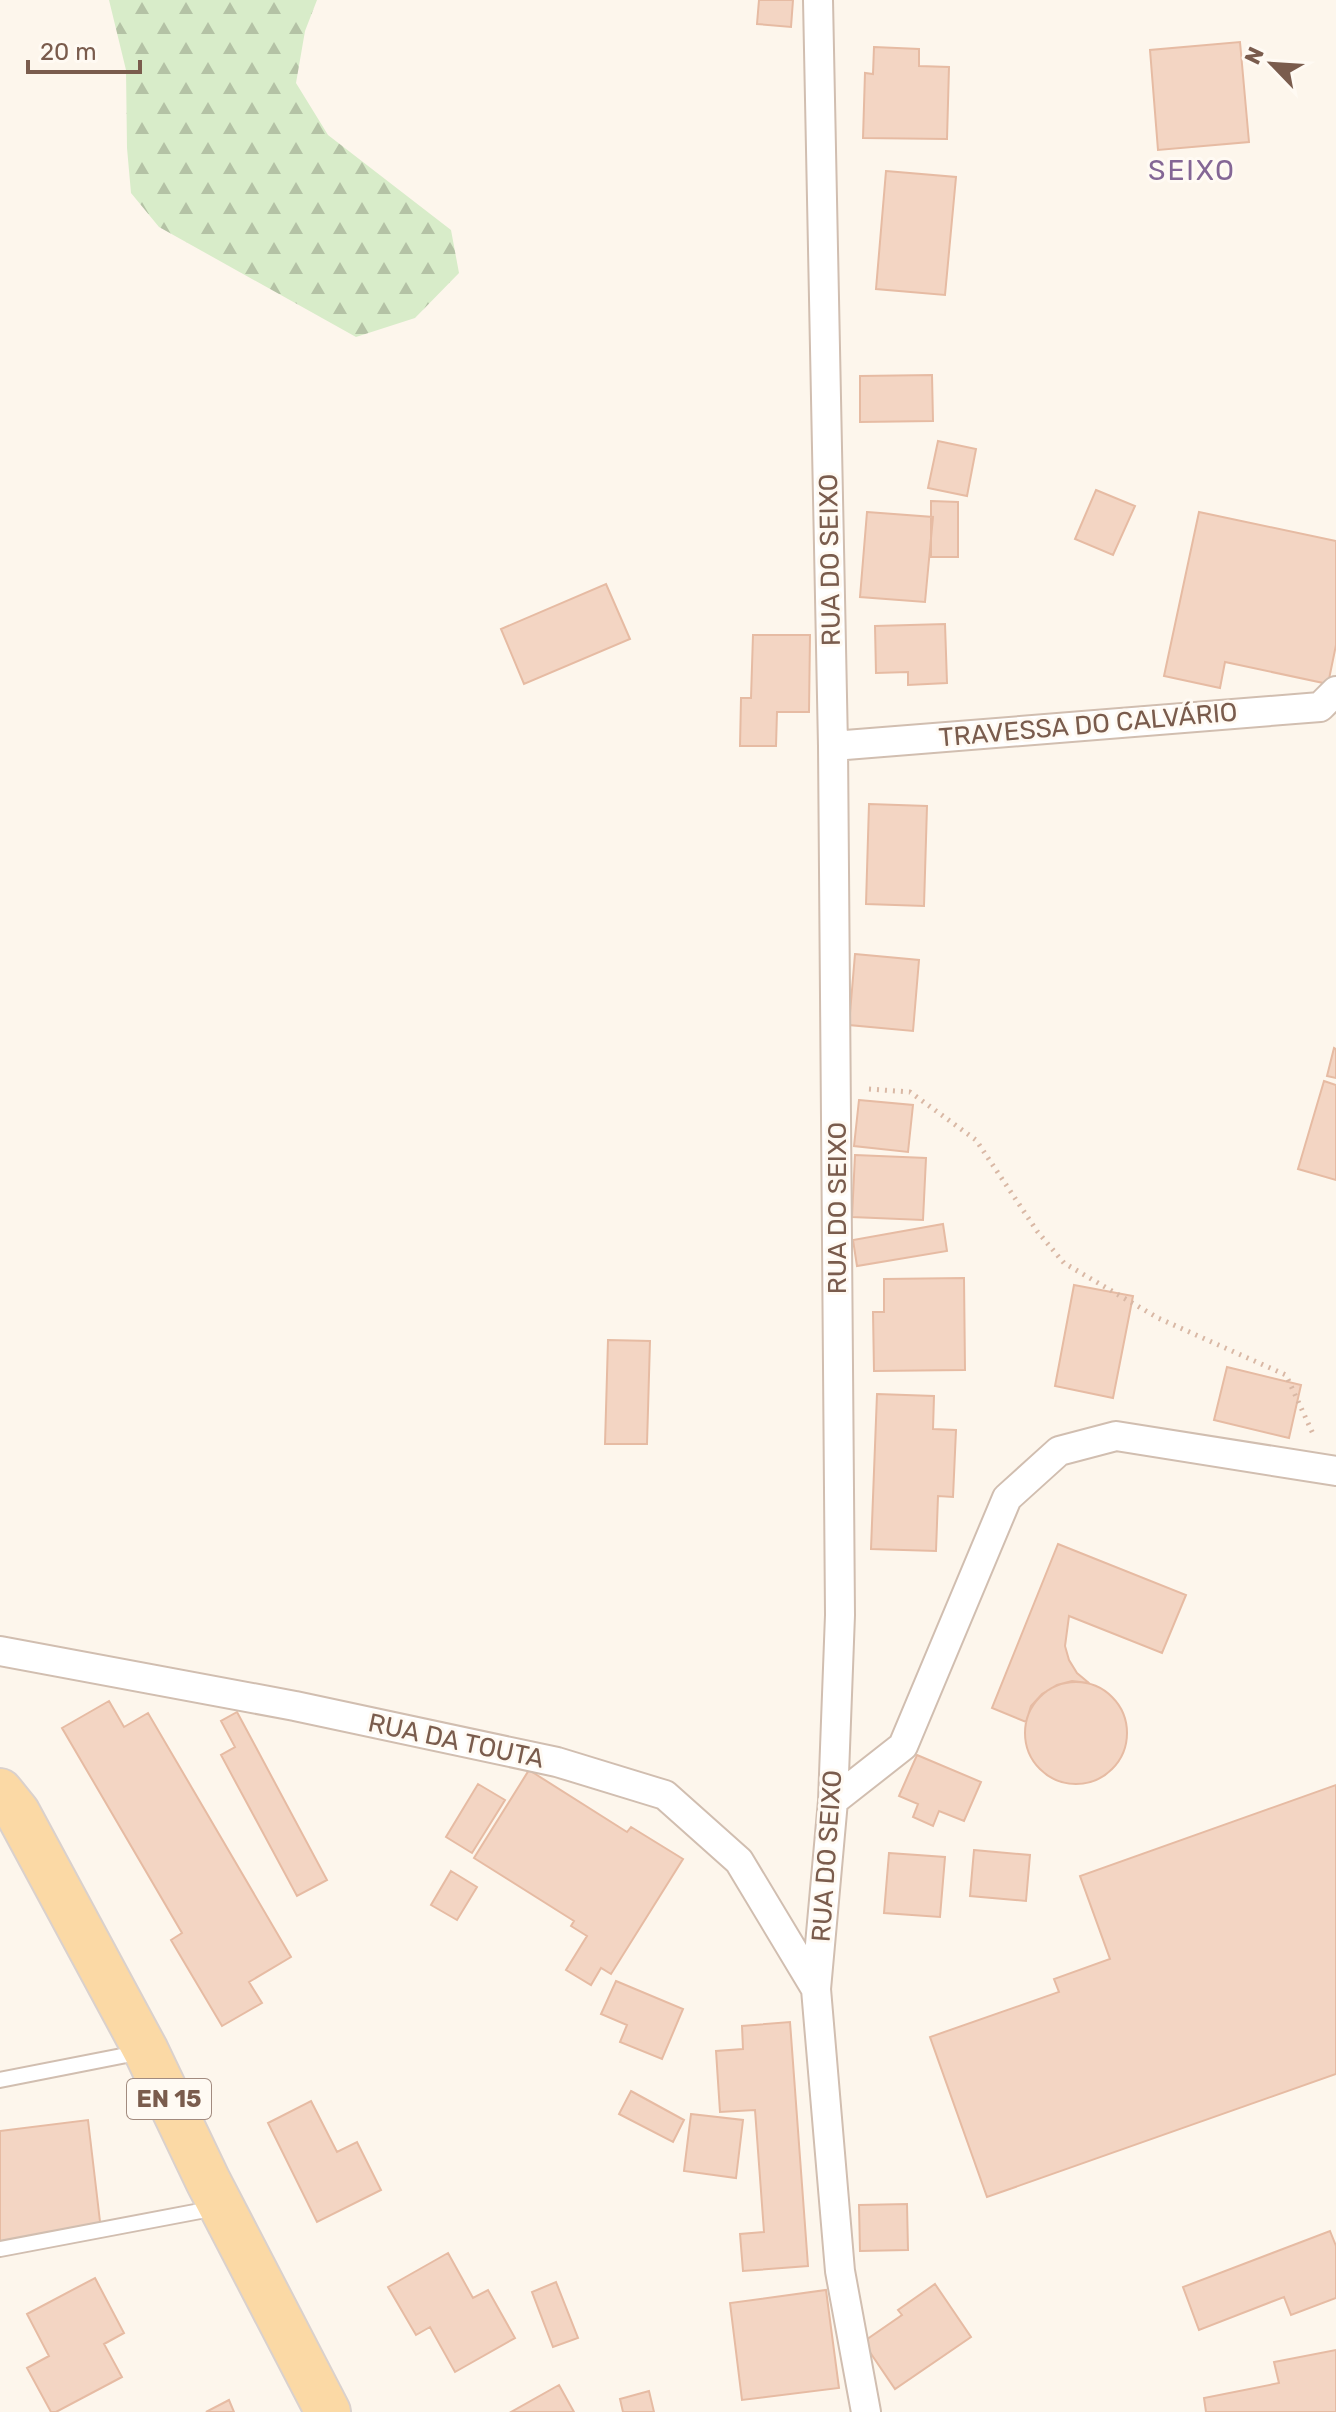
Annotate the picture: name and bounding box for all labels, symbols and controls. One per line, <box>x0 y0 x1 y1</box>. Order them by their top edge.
scale bar <box>28 24 140 74</box>
north arrow <box>1232 24 1312 104</box>
text: 20 m <box>40 38 97 66</box>
text: N <box>1239 43 1270 69</box>
district label: SEIXO <box>1148 154 1236 187</box>
street label: RUA DO SEIXO <box>813 474 847 646</box>
street label: TRAVESSA DO CALVÁRIO <box>937 696 1239 754</box>
street label: RUA DO SEIXO <box>822 1122 853 1294</box>
street label: RUA DA TOUTA <box>365 1707 547 1775</box>
street label: RUA DO SEIXO <box>806 1769 848 1943</box>
road number: EN 15 <box>127 2079 211 2119</box>

